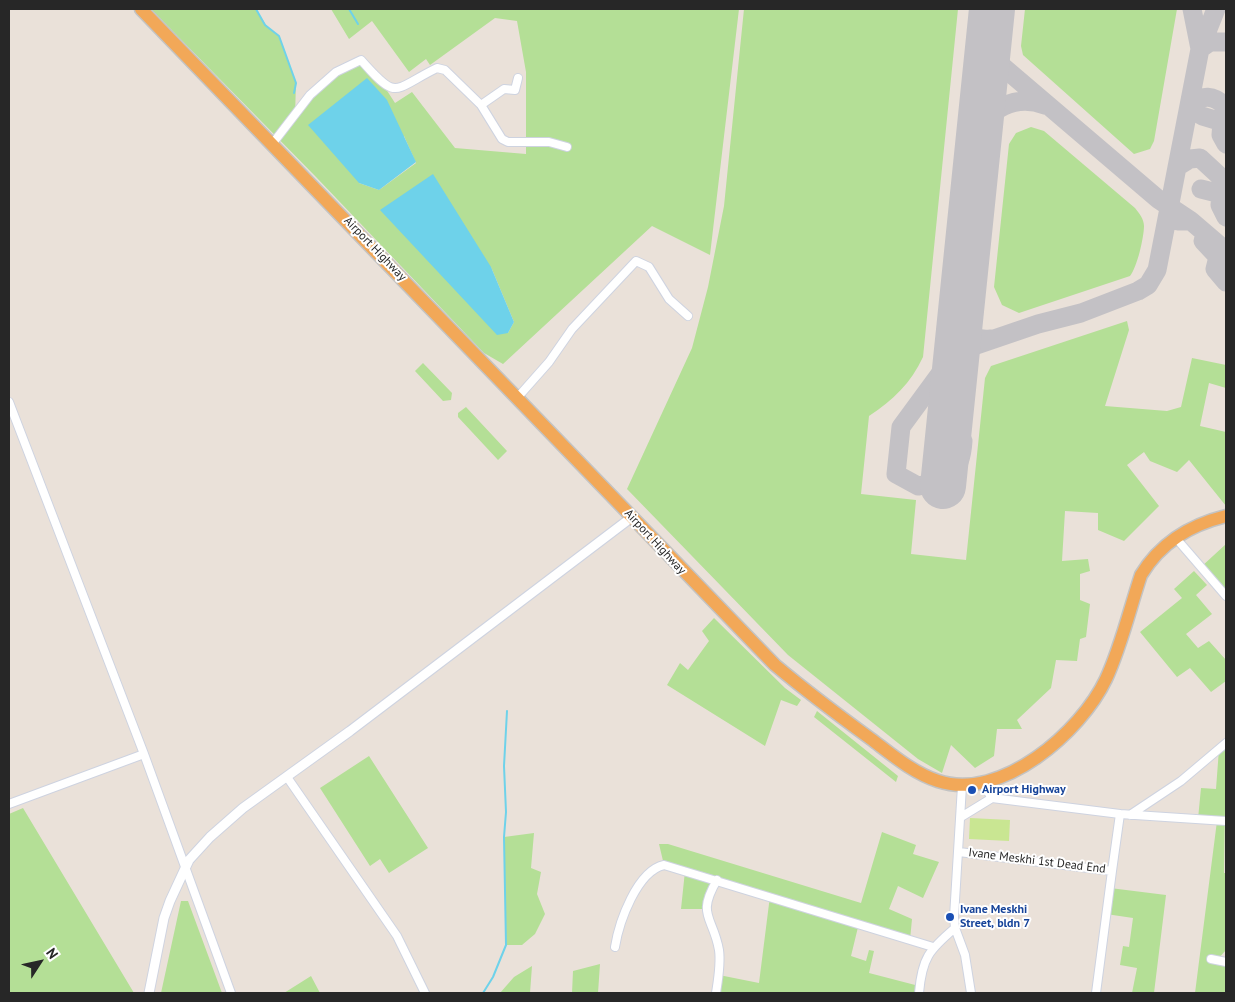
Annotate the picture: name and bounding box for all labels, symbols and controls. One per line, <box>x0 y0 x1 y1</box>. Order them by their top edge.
street label: Airport Highway <box>341 214 409 284</box>
street label: Airport Highway <box>621 507 689 577</box>
place label: Airport Highway <box>982 783 1066 797</box>
marker: Airport Highway <box>966 784 978 796</box>
street label: Ivane Meskhi 1st Dead End <box>967 845 1107 877</box>
place label: Ivane Meskhi Street, bldn 7 <box>960 903 1030 931</box>
marker: Ivane Meskhi Street, bldn 7 <box>944 911 956 923</box>
north arrow <box>15 937 65 987</box>
text: N <box>42 944 62 962</box>

